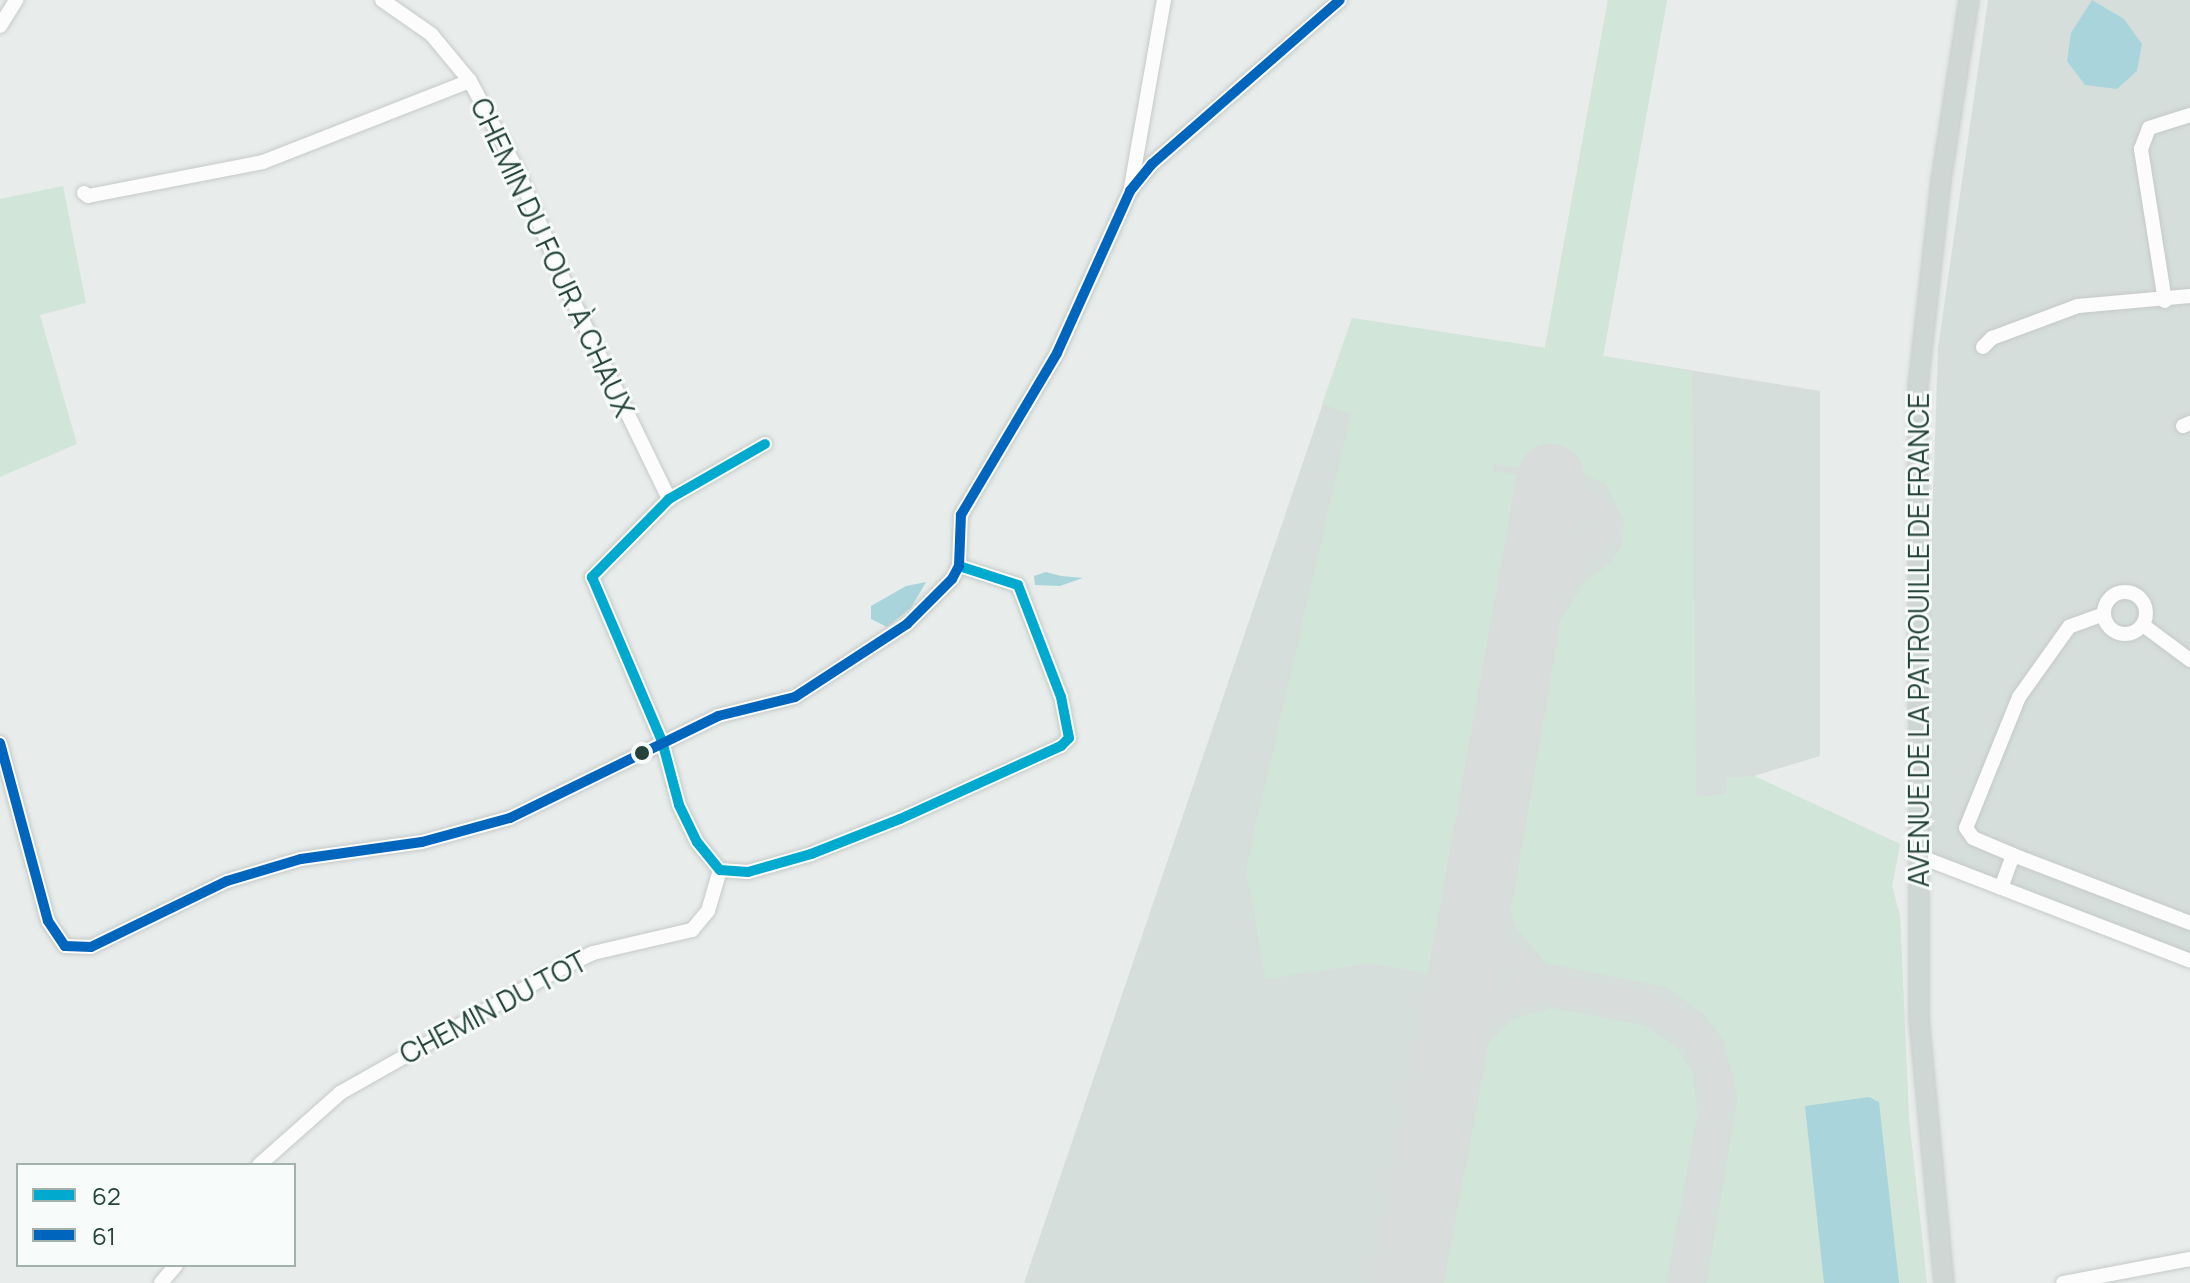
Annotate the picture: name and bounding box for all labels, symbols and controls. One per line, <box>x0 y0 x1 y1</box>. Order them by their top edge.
street label: CHEMIN DU FOUR À CHAUX <box>464 92 642 422</box>
street label: AVENUE DE LA PATROUILLE DE FRANCE <box>1901 393 1935 887</box>
unlabelled marker <box>634 745 650 761</box>
street label: CHEMIN DU TOT <box>394 944 592 1070</box>
legend <box>16 1163 296 1267</box>
text: 62 <box>92 1179 121 1212</box>
text: 61 <box>92 1219 116 1252</box>

